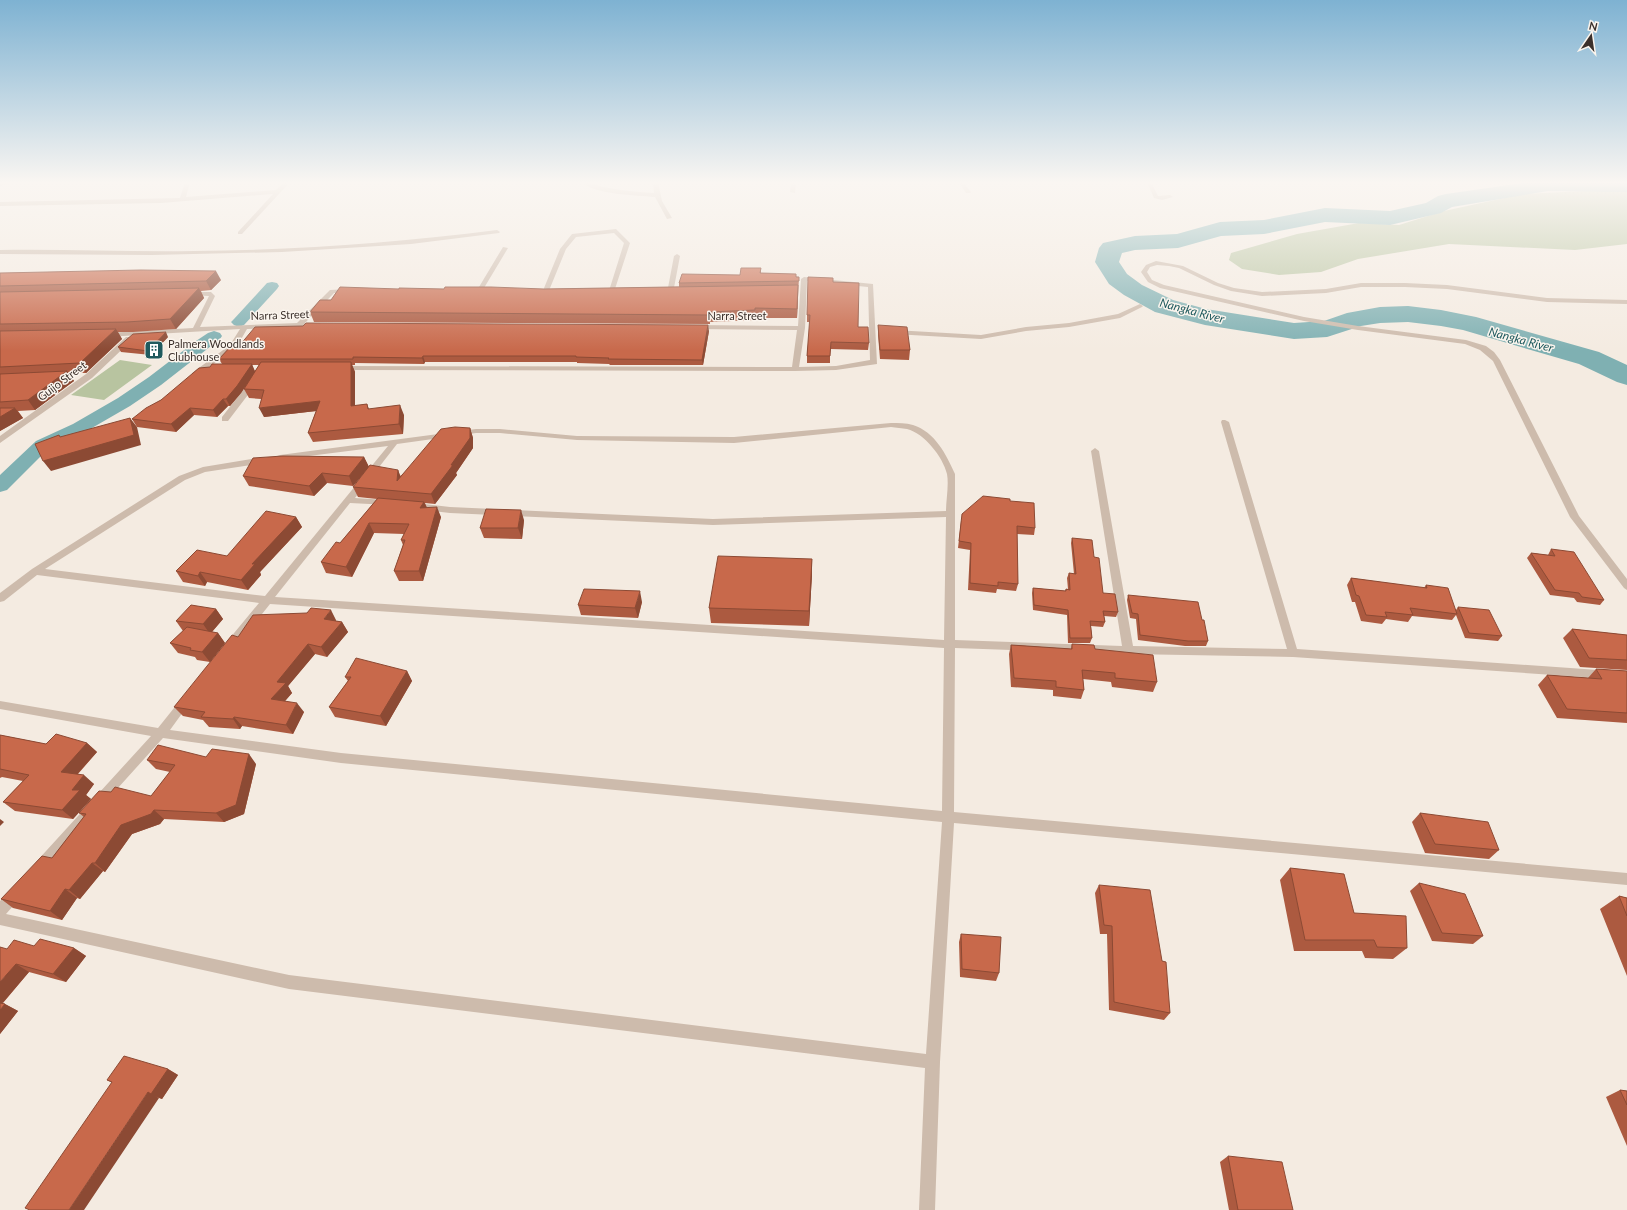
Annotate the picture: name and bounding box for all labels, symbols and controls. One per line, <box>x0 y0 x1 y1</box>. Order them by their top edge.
north arrow <box>1571 16 1611 56</box>
text: N <box>1588 18 1599 33</box>
water label: Nangka River <box>1158 295 1227 327</box>
street label: Narra Street <box>250 307 310 322</box>
street label: Narra Street <box>708 309 766 322</box>
water label: Nangka River <box>1487 324 1556 356</box>
place label: Palmera Woodlands Clubhouse <box>168 337 264 363</box>
building icon: Palmera Woodlands Clubhouse <box>143 339 165 361</box>
street label: Guijo Street <box>35 358 89 403</box>

